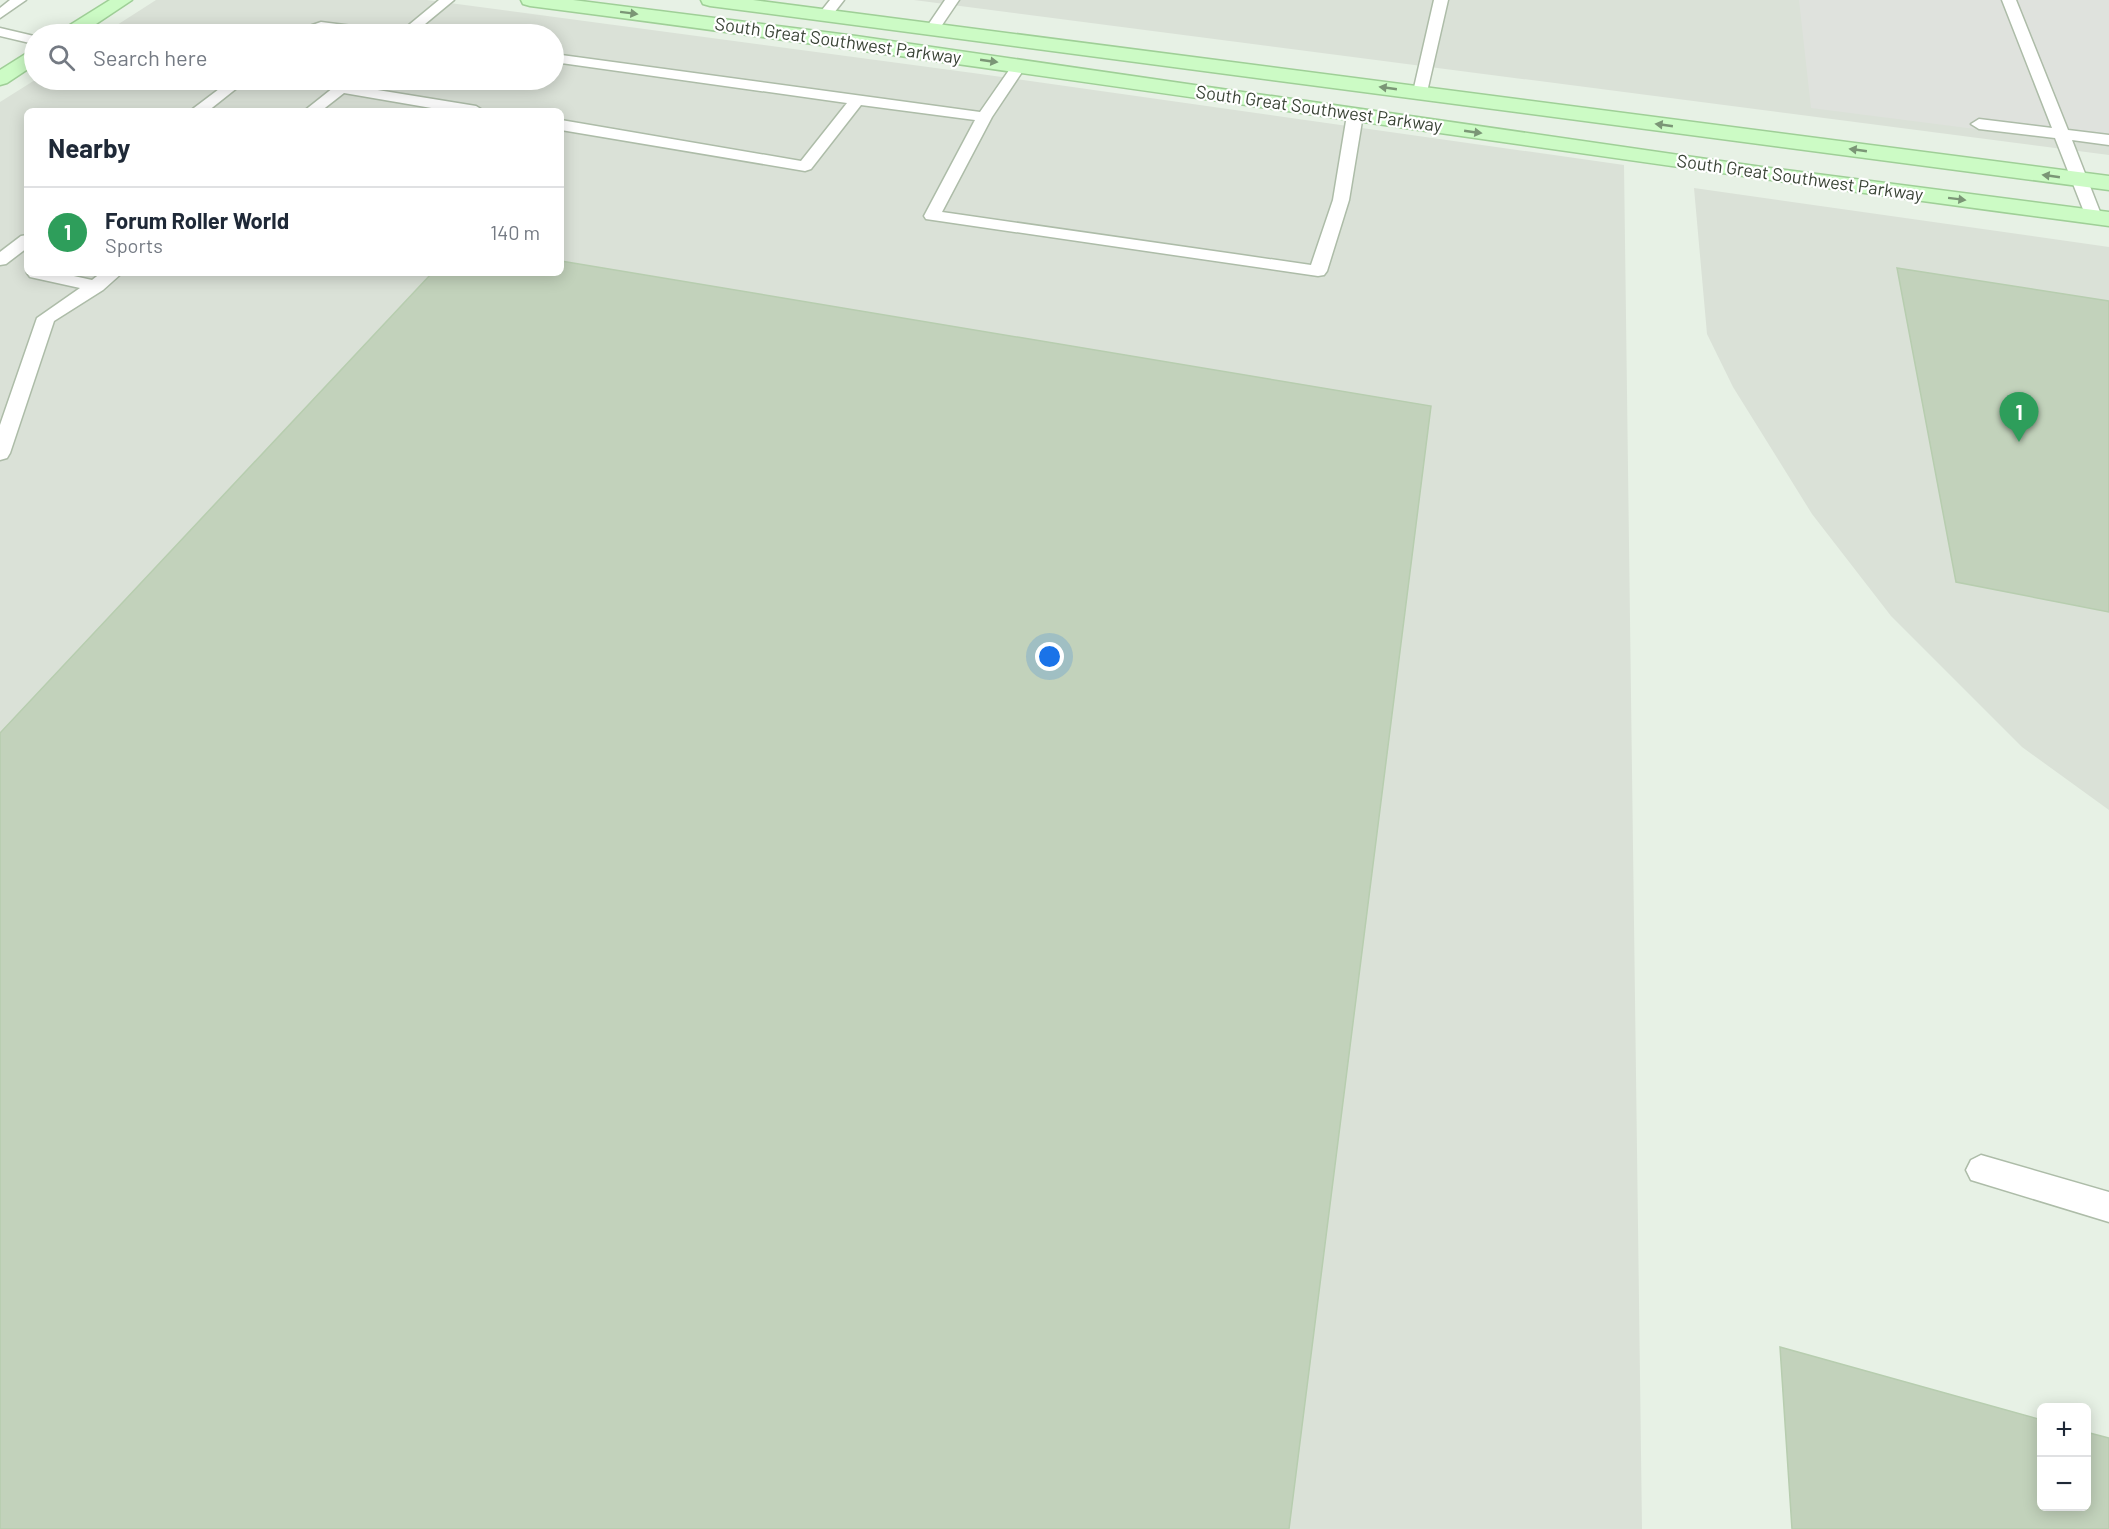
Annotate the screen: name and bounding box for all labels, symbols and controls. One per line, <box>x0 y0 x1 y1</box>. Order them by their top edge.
one-way arrow <box>620 8 639 18</box>
street label: South Great Southwest Parkway <box>714 12 963 68</box>
search box <box>24 24 564 90</box>
icon: search <box>45 41 78 74</box>
text: Search here <box>93 44 207 70</box>
one-way arrow <box>980 57 999 66</box>
street label: South Great Southwest Parkway <box>1195 80 1444 136</box>
one-way arrow <box>1378 83 1397 92</box>
one-way arrow <box>1655 120 1674 129</box>
one-way arrow <box>1463 127 1482 136</box>
text: Nearby <box>48 132 130 163</box>
one-way arrow <box>1848 146 1867 155</box>
street label: South Great Southwest Parkway <box>1676 149 1925 205</box>
one-way arrow <box>2041 171 2060 180</box>
one-way arrow <box>1948 194 1967 204</box>
text: Forum Roller World <box>105 207 289 233</box>
text: 1 <box>64 220 71 244</box>
text: 140 m <box>490 220 540 244</box>
text: Sports <box>105 233 163 257</box>
pin: 1 <box>2000 392 2038 442</box>
your location <box>1035 642 1064 671</box>
map controls <box>2037 1403 2091 1511</box>
button: + <box>2037 1403 2091 1457</box>
button: − <box>2037 1457 2091 1511</box>

